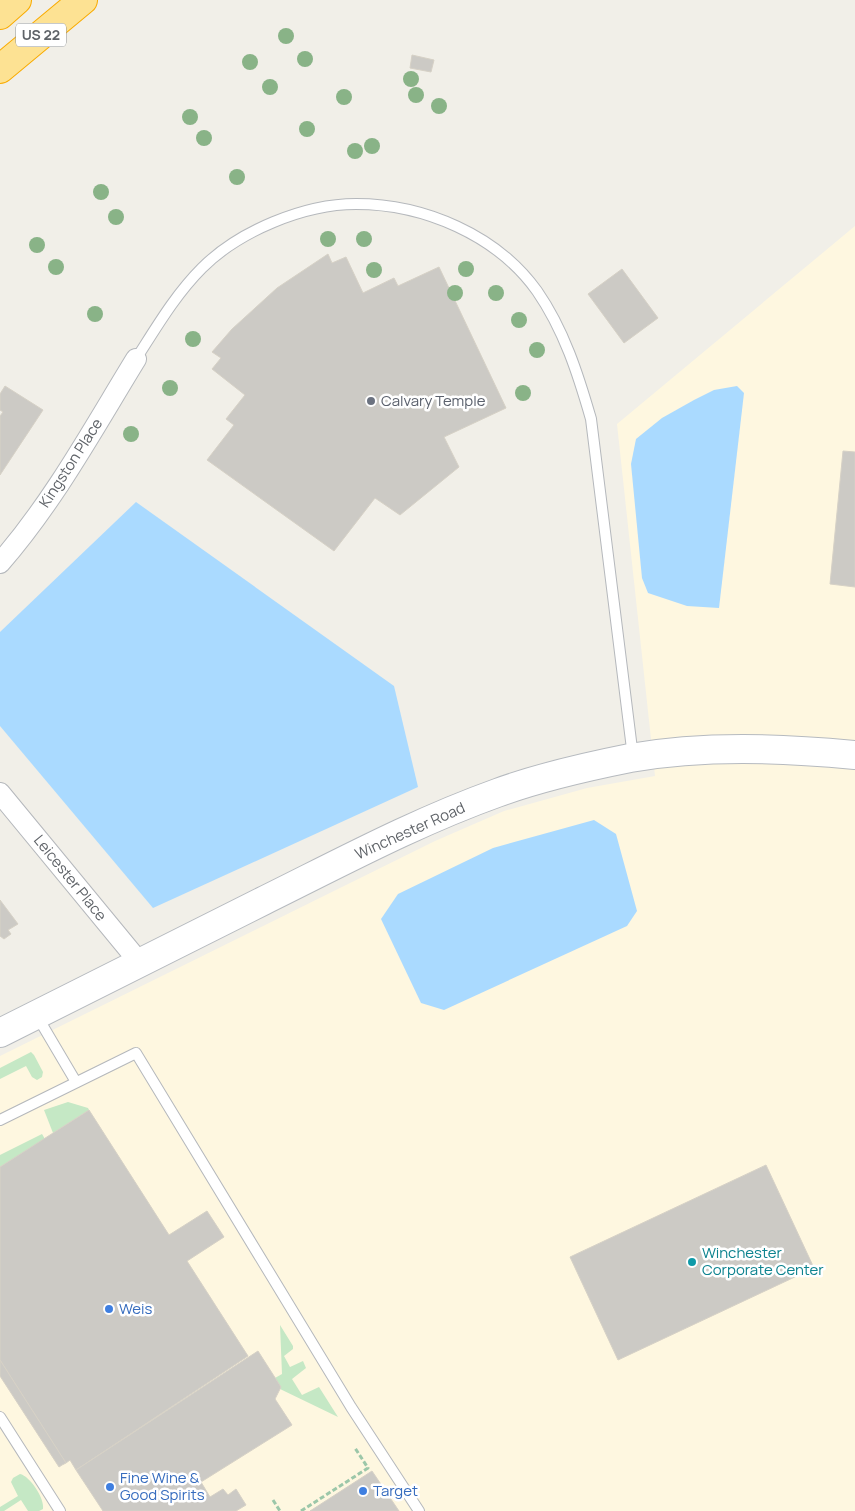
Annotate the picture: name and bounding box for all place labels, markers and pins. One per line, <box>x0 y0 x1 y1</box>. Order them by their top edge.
place label: Calvary Temple <box>381 390 486 411</box>
marker: Calvary Temple <box>365 395 377 407</box>
place label: Winchester Corporate Center <box>702 1242 824 1280</box>
marker: Winchester Corporate Center <box>686 1256 698 1268</box>
place label: Weis <box>119 1298 152 1319</box>
marker: Weis <box>103 1303 115 1315</box>
place label: Fine Wine & Good Spirits <box>120 1467 205 1505</box>
place label: Target <box>373 1480 418 1501</box>
marker: Fine Wine & Good Spirits <box>104 1481 116 1493</box>
marker: Target <box>357 1485 369 1497</box>

